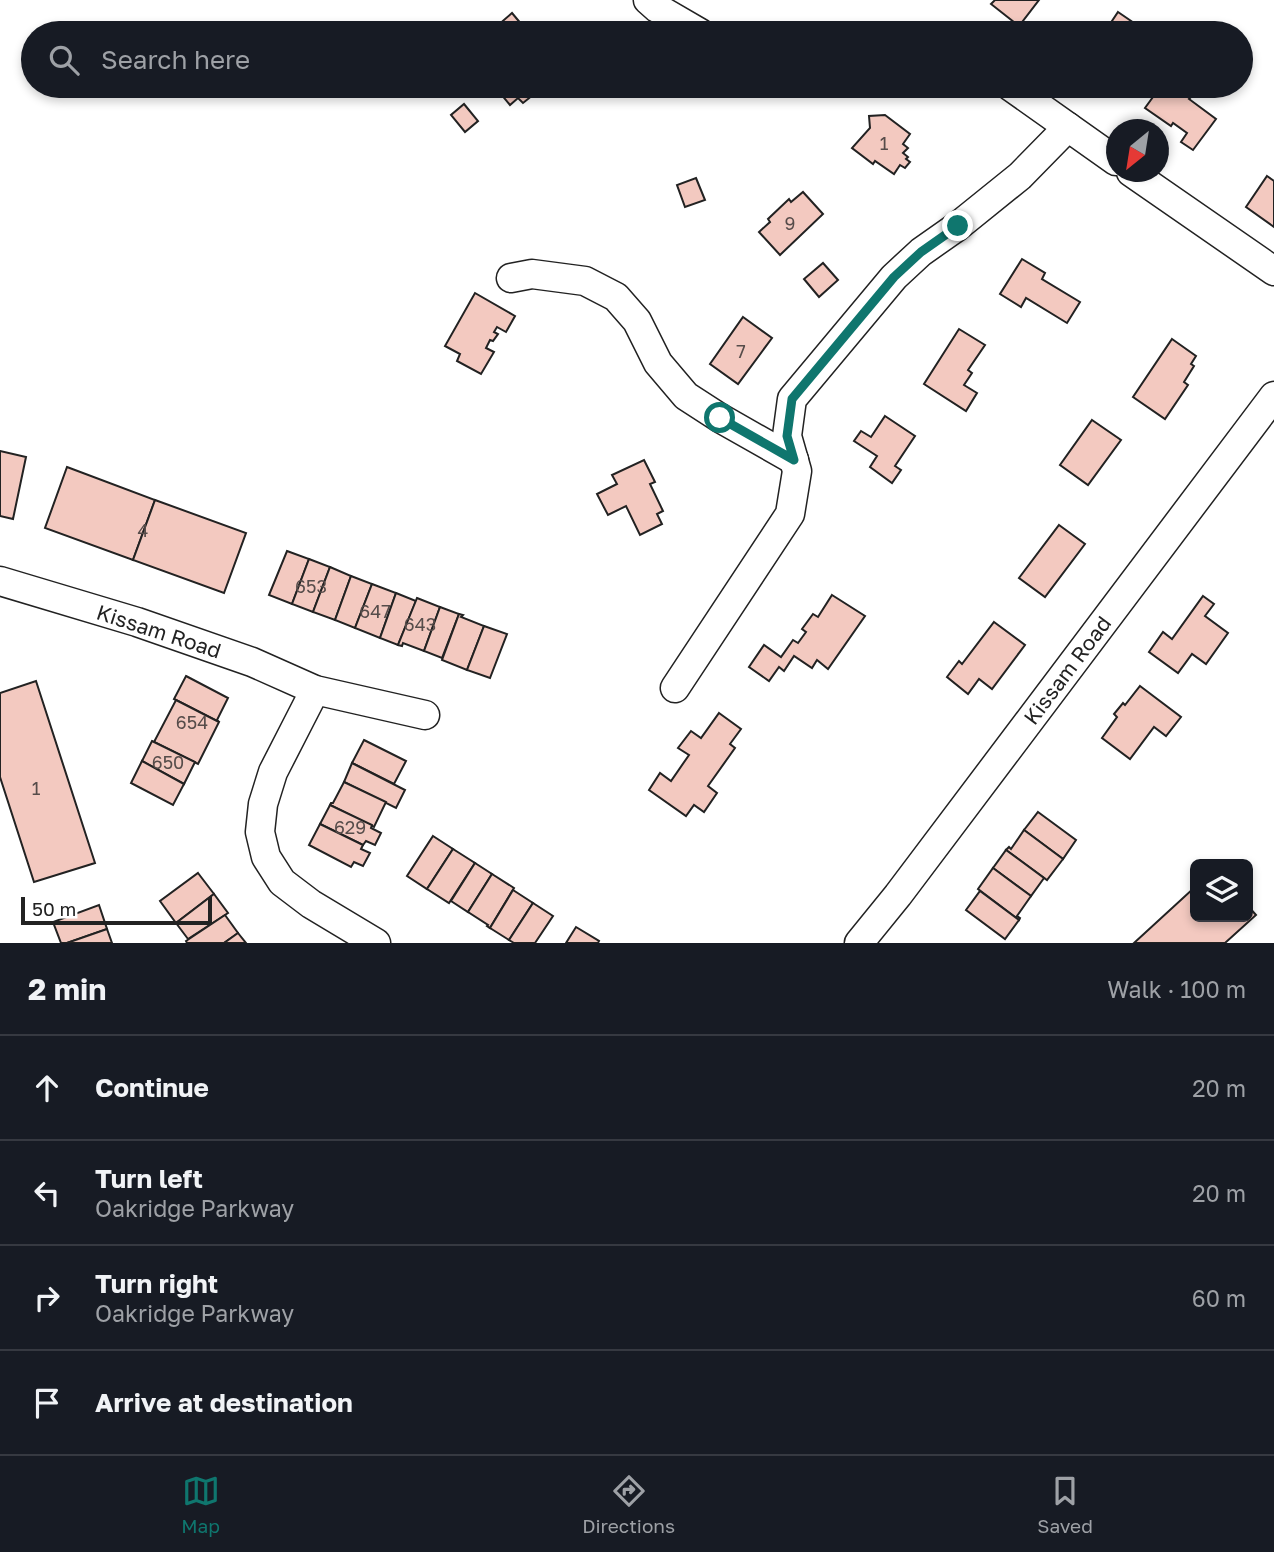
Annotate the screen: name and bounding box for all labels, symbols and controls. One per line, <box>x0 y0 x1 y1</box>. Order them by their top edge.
search box <box>21 21 1253 98</box>
icon: search <box>45 41 83 79</box>
text: Search here <box>101 44 250 75</box>
north arrow <box>1106 119 1169 182</box>
house number: 1 <box>880 132 889 154</box>
route end <box>942 210 973 241</box>
house number: 9 <box>785 212 795 234</box>
house number: 7 <box>736 340 746 362</box>
route start <box>704 402 735 433</box>
house number: 4 <box>138 519 149 541</box>
house number: 653 <box>295 575 327 597</box>
street label: Kissam Road <box>93 599 225 663</box>
house number: 647 <box>359 600 391 622</box>
street label: Kissam Road <box>1018 610 1116 730</box>
house number: 643 <box>404 613 436 635</box>
house number: 654 <box>176 711 208 733</box>
house number: 650 <box>152 751 184 773</box>
house number: 1 <box>32 777 41 799</box>
house number: 629 <box>334 816 366 838</box>
map controls <box>1190 859 1253 922</box>
button: layers <box>1190 859 1253 922</box>
scale bar <box>21 894 212 926</box>
text: 50 m <box>32 897 76 920</box>
text: 2 min <box>28 971 106 1007</box>
text: Walk · 100 m <box>1107 975 1246 1003</box>
icon: ahead <box>28 1069 66 1107</box>
text: Continue <box>95 1072 209 1103</box>
text: 20 m <box>1192 1074 1246 1102</box>
text: Turn left <box>95 1163 203 1194</box>
icon: left <box>28 1174 66 1212</box>
text: 20 m <box>1192 1179 1246 1207</box>
text: Oakridge Parkway <box>95 1194 294 1222</box>
text: Turn right <box>95 1268 218 1299</box>
icon: right <box>28 1279 66 1317</box>
text: 60 m <box>1192 1284 1246 1312</box>
text: Oakridge Parkway <box>95 1299 294 1327</box>
icon: arrive <box>28 1384 66 1422</box>
text: Arrive at destination <box>95 1387 353 1418</box>
tab: Map <box>181 1472 220 1537</box>
tab: Directions <box>582 1472 675 1537</box>
tab: Saved <box>1037 1472 1093 1537</box>

